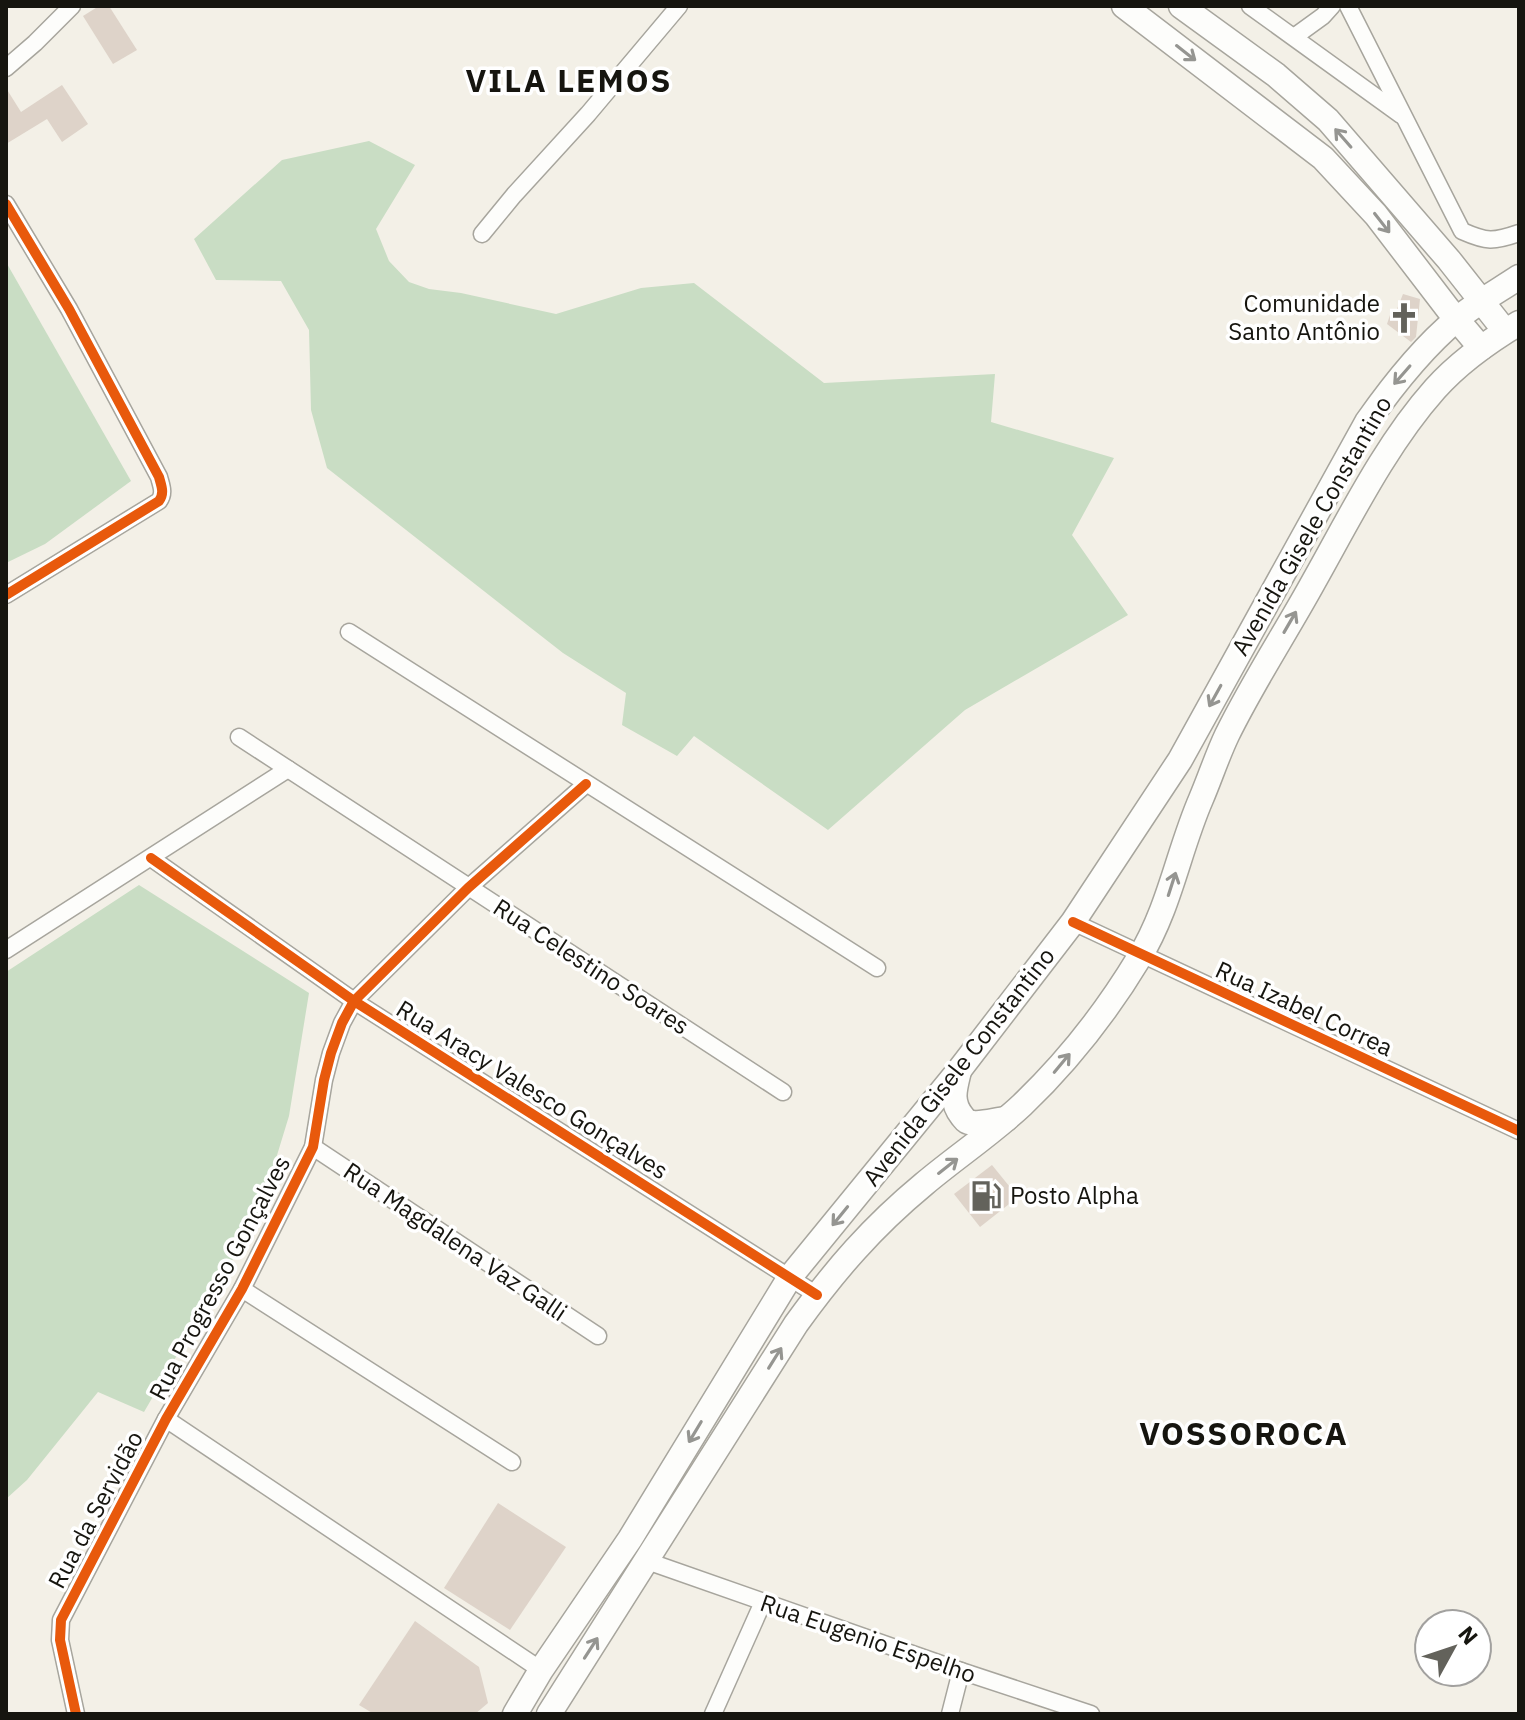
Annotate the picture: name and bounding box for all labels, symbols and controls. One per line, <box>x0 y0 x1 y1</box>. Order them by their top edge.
one-way arrow <box>1175 44 1196 61</box>
district label: VILA LEMOS <box>466 59 672 101</box>
one-way arrow <box>1334 128 1352 148</box>
one-way arrow <box>1373 211 1390 233</box>
place label: Comunidade Santo Antônio <box>1228 287 1380 347</box>
church icon: Comunidade Santo Antônio <box>1387 301 1421 335</box>
one-way arrow <box>1394 365 1412 385</box>
street label: Avenida Gisele Constantino <box>1224 390 1399 661</box>
one-way arrow <box>1282 611 1298 634</box>
one-way arrow <box>1206 684 1222 707</box>
one-way arrow <box>1165 871 1180 897</box>
street label: Rua Celestino Soares <box>487 891 696 1042</box>
street label: Avenida Gisele Constantino <box>855 940 1061 1192</box>
street label: Rua Izabel Correa <box>1211 953 1398 1063</box>
street label: Rua Aracy Valesco Gonçalves <box>391 992 674 1186</box>
one-way arrow <box>1053 1054 1071 1074</box>
street label: Rua Progresso Gonçalves <box>141 1150 297 1405</box>
street label: Rua Magdalena Vaz Galli <box>338 1154 573 1328</box>
one-way arrow <box>937 1157 958 1174</box>
fuel station icon: Posto Alpha <box>969 1179 1003 1213</box>
place label: Posto Alpha <box>1010 1179 1139 1211</box>
one-way arrow <box>831 1205 849 1226</box>
one-way arrow <box>766 1347 783 1369</box>
district label: VOSSOROCA <box>1139 1412 1349 1454</box>
one-way arrow <box>687 1420 703 1443</box>
street label: Rua da Servidão <box>40 1425 150 1594</box>
street label: Rua Eugenio Espelho <box>756 1586 980 1690</box>
north arrow <box>1413 1608 1493 1688</box>
text: N <box>1452 1619 1485 1650</box>
one-way arrow <box>583 1637 599 1660</box>

